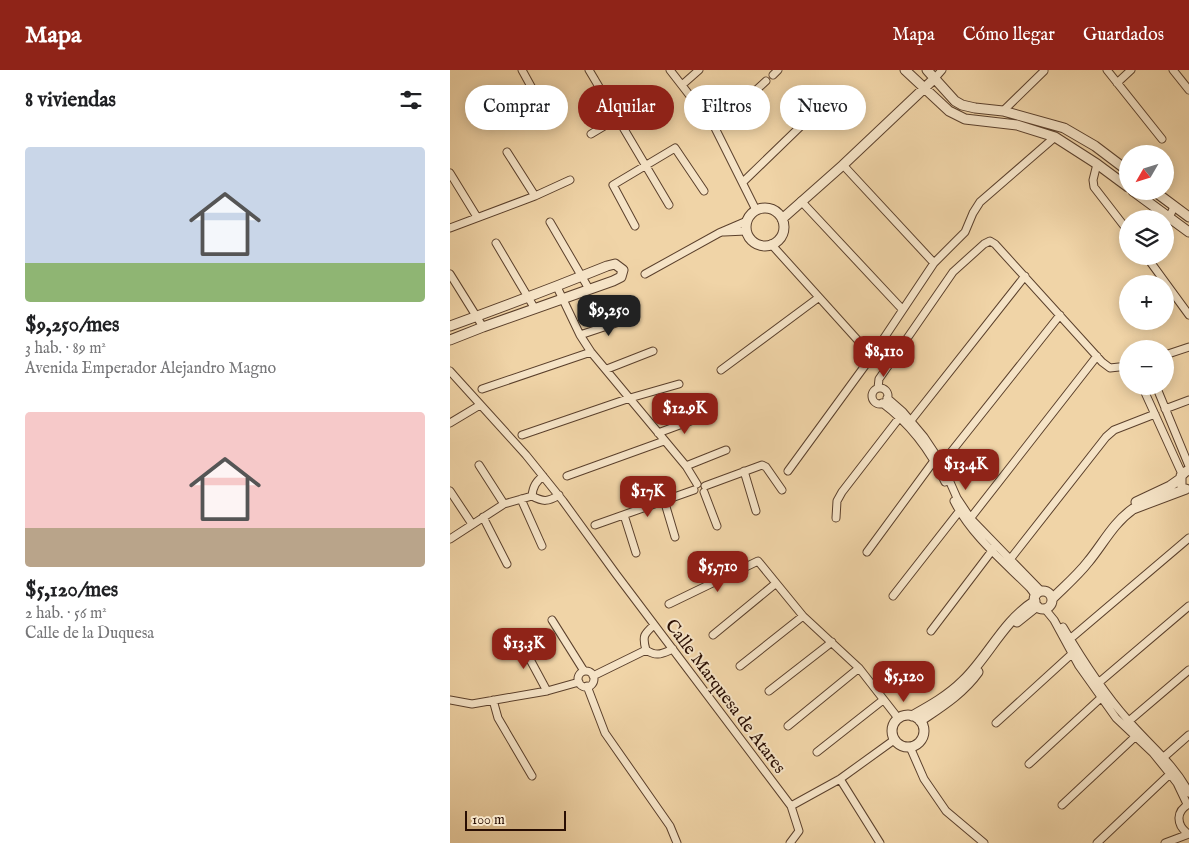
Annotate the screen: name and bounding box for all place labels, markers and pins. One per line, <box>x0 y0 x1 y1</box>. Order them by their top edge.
pin: $9,250 <box>568 294 650 337</box>
pin: $8,110 <box>843 336 925 378</box>
pin: $12.9K <box>644 392 726 435</box>
pin: $13.4K <box>925 448 1007 491</box>
pin: $17K <box>618 476 678 518</box>
pin: $5,710 <box>677 550 759 593</box>
pin: $13.3K <box>483 628 565 670</box>
pin: $5,120 <box>863 660 945 703</box>

